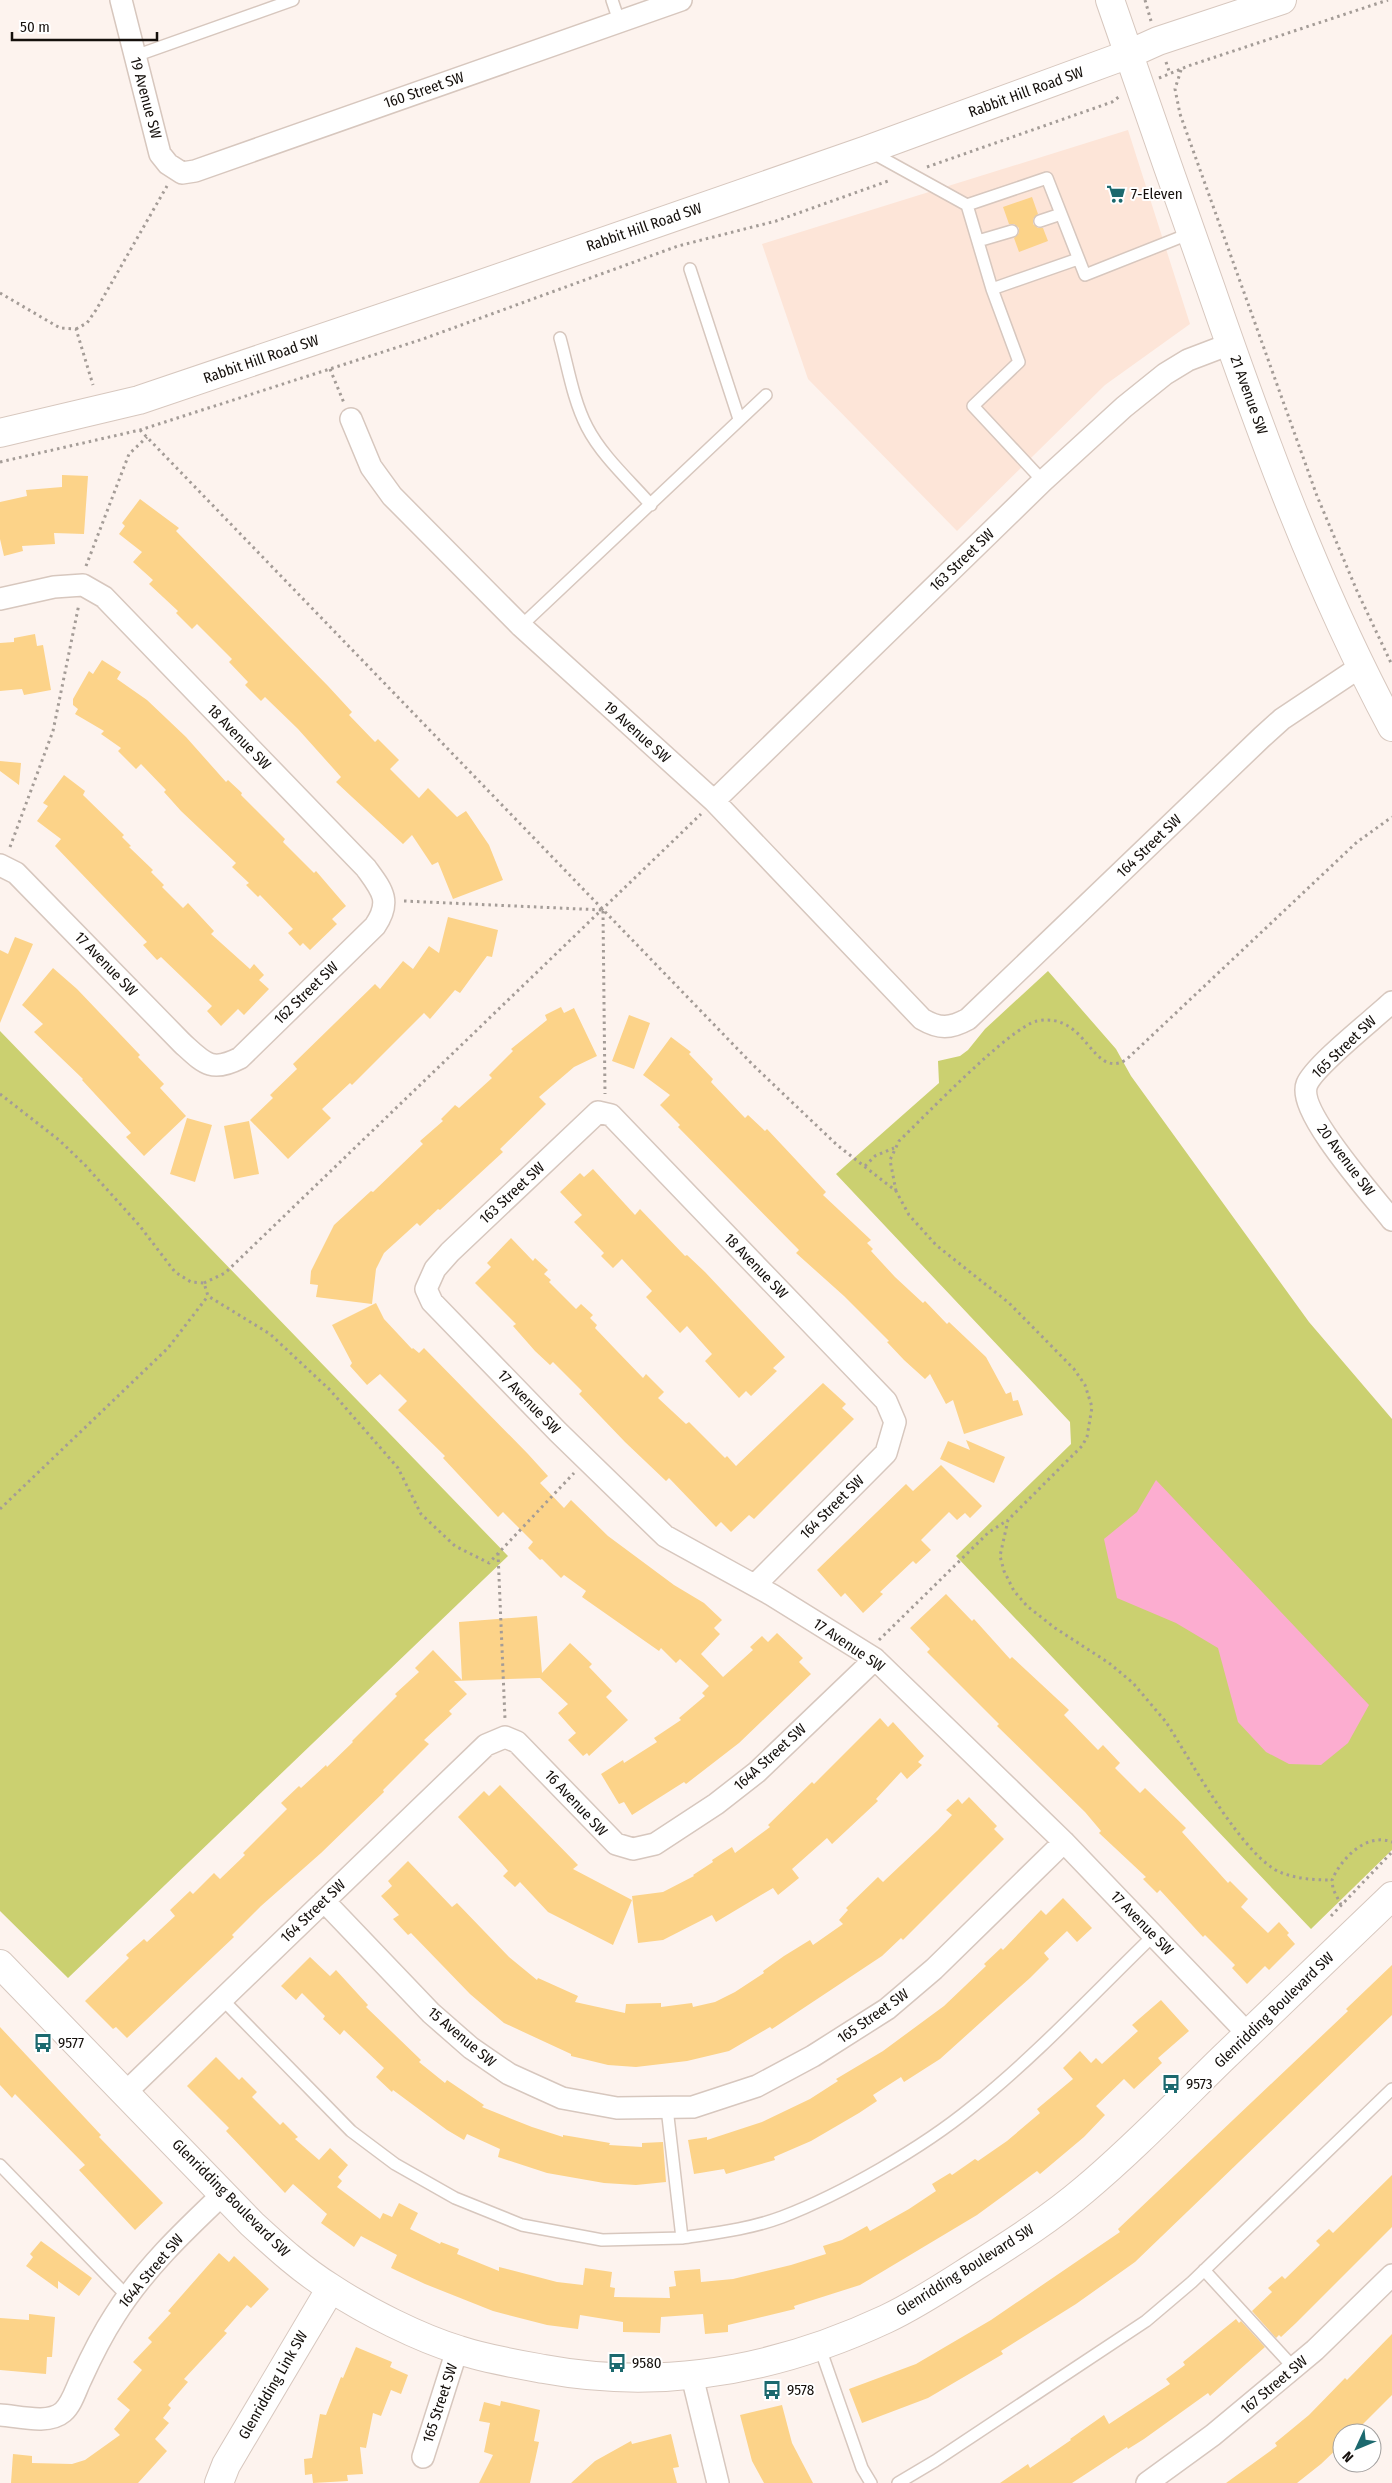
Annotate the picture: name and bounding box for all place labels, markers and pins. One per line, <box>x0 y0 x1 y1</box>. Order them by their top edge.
supermarket icon: 7-Eleven <box>1105 183 1127 205</box>
place label: 7-Eleven <box>1131 185 1183 203</box>
bus stop icon: 9577 <box>32 2032 54 2054</box>
place label: 9577 <box>58 2034 84 2052</box>
bus stop icon: 9573 <box>1160 2073 1182 2095</box>
place label: 9573 <box>1186 2075 1213 2093</box>
bus stop icon: 9580 <box>606 2352 628 2374</box>
place label: 9580 <box>632 2354 662 2372</box>
bus stop icon: 9578 <box>761 2379 783 2401</box>
place label: 9578 <box>787 2381 814 2399</box>

